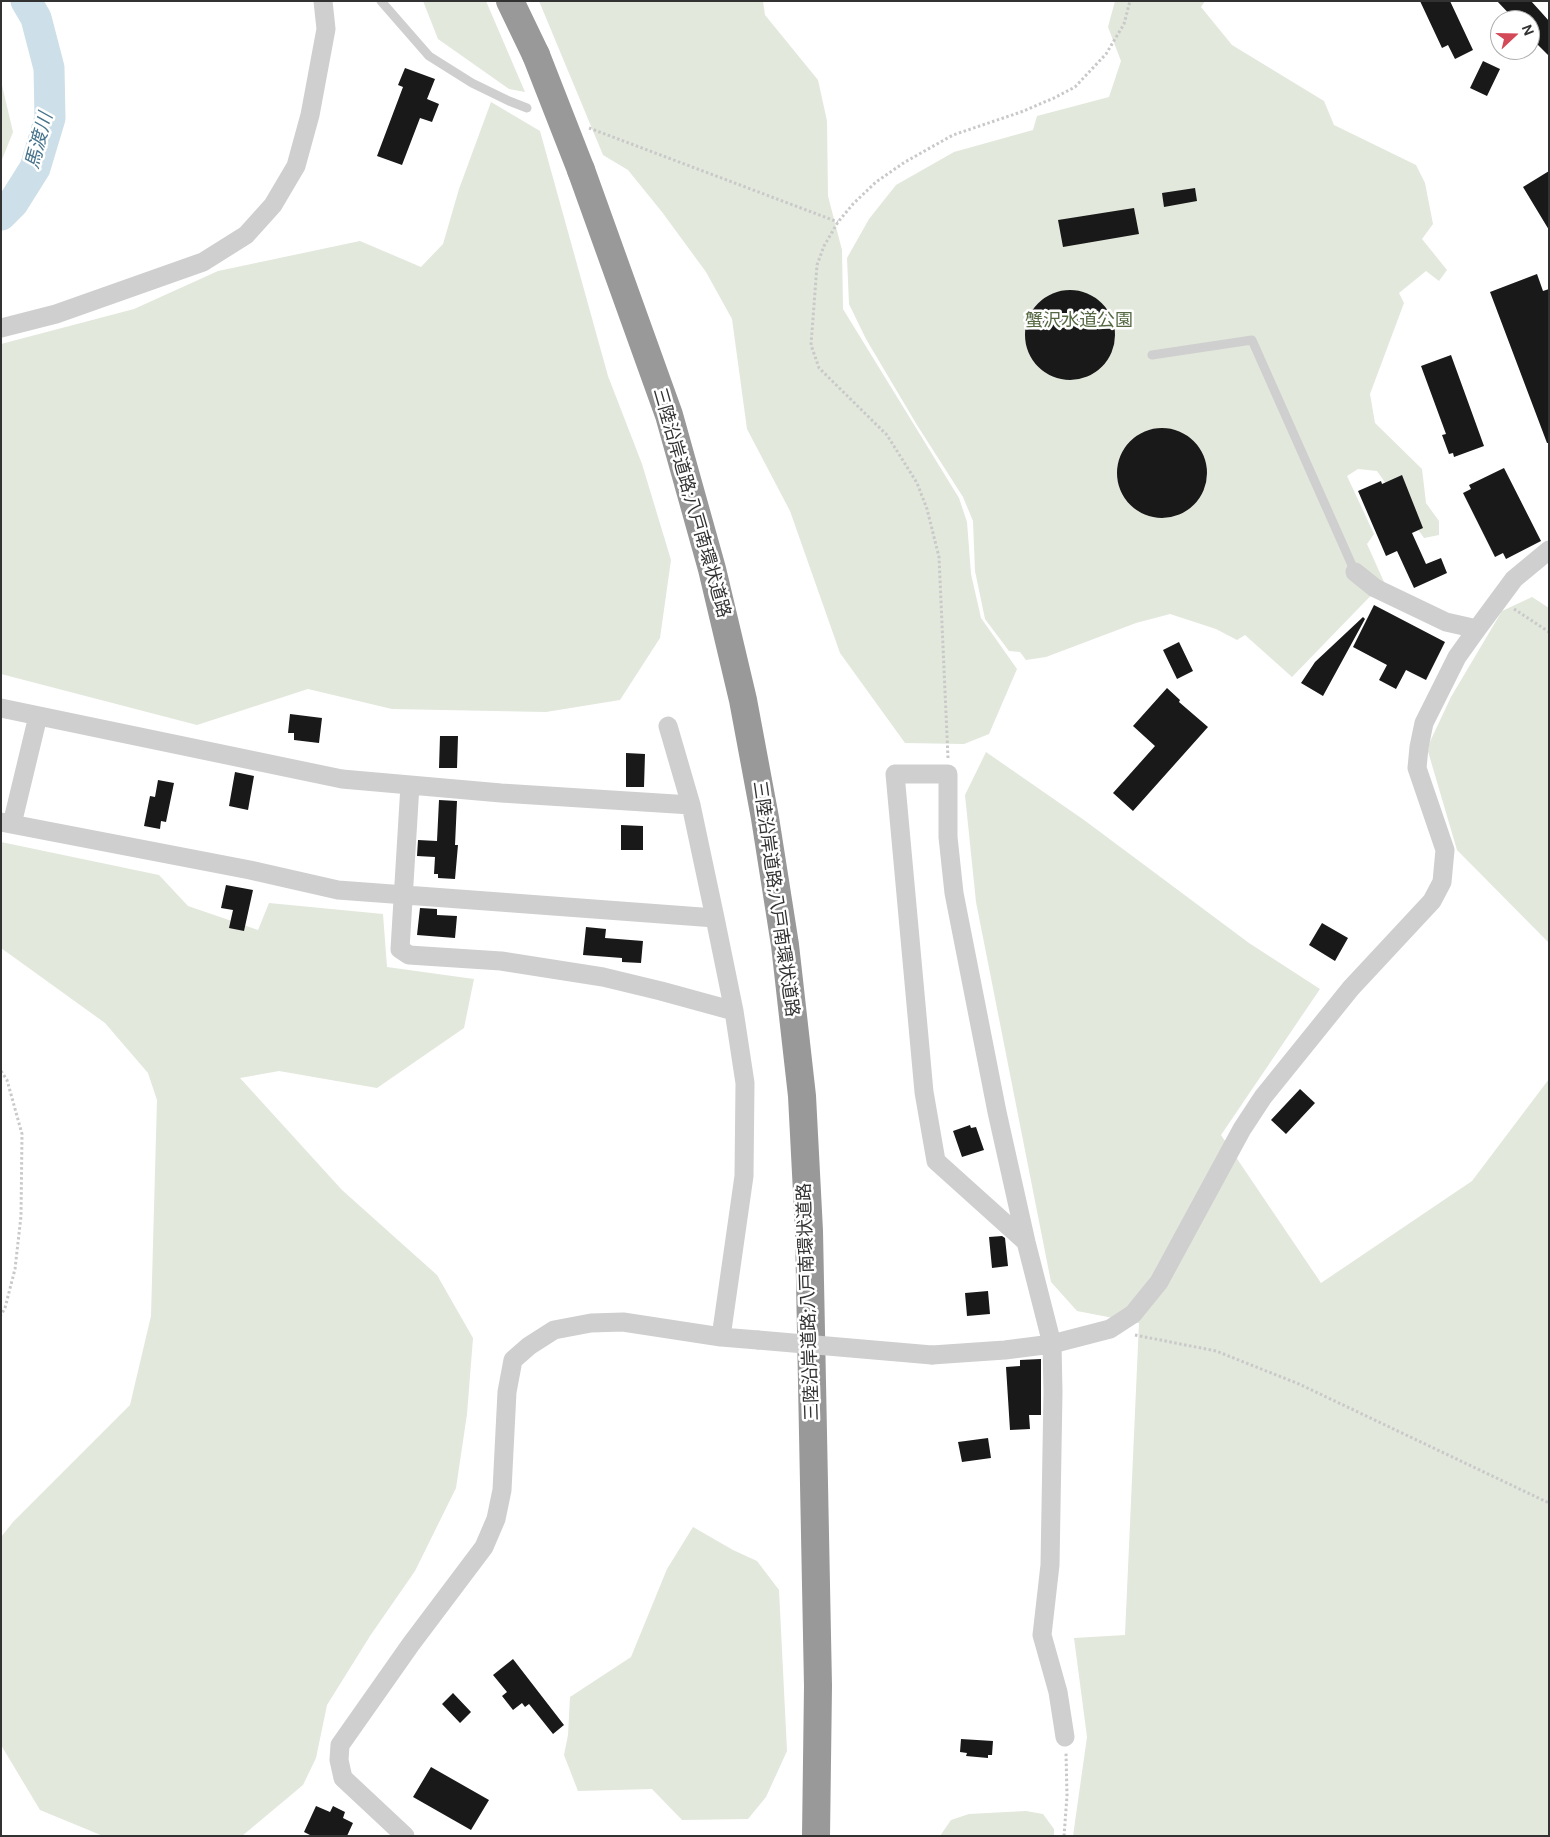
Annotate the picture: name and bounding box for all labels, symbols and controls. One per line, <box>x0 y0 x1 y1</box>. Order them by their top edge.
north arrow <box>1490 10 1540 60</box>
text: N <box>1518 22 1538 38</box>
water label: 馬渡川 <box>22 111 58 171</box>
park label: 蟹沢水道公園 <box>1025 310 1133 332</box>
street label: 三陸沿岸道路;八戸南環状道路 <box>648 386 734 620</box>
street label: 三陸沿岸道路;八戸南環状道路 <box>748 780 802 1018</box>
street label: 三陸沿岸道路;八戸南環状道路 <box>794 1183 824 1421</box>

